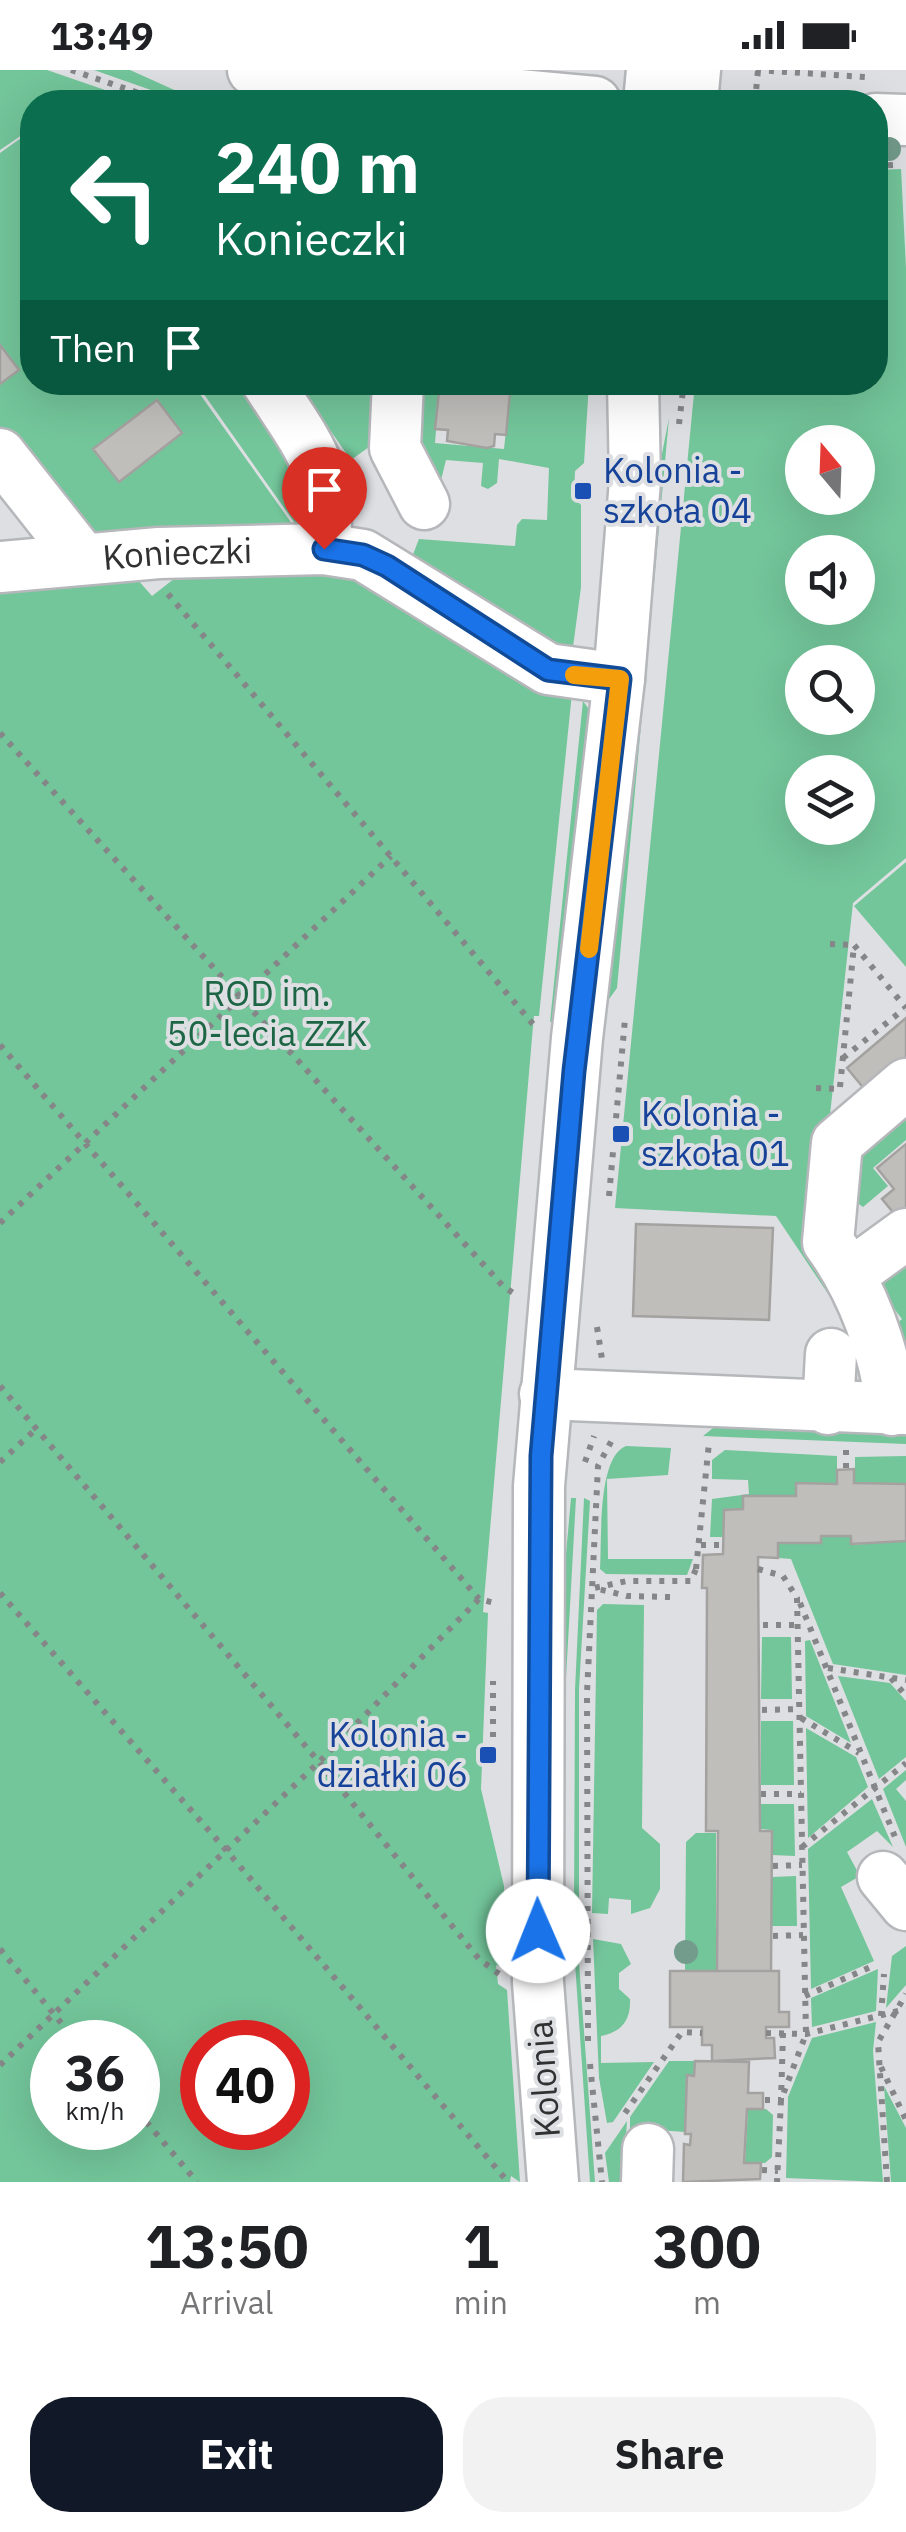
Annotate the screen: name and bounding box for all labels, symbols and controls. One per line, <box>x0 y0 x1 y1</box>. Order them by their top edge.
text: 13:49 <box>50 11 154 60</box>
text: 240 m <box>215 121 420 212</box>
icon: left <box>50 130 180 260</box>
text: Konieczki <box>215 209 408 267</box>
icon: arrive <box>156 320 211 375</box>
text: Then <box>50 323 136 372</box>
north arrow <box>785 425 875 515</box>
map controls <box>785 425 875 845</box>
pin <box>282 447 367 550</box>
place label: Kolonia - szkoła 04 <box>603 447 752 533</box>
icon: arrive <box>297 462 352 517</box>
marker: Kolonia - szkoła 04 <box>572 480 594 502</box>
street label: Konieczki <box>101 527 253 580</box>
button: sound <box>785 535 875 625</box>
button: search <box>785 645 875 735</box>
button: layers <box>785 755 875 845</box>
park label: ROD im. 50-lecia ZZK <box>167 970 367 1056</box>
place label: Kolonia - szkoła 01 <box>641 1090 790 1176</box>
marker: Kolonia - szkoła 01 <box>610 1123 632 1145</box>
place label: Kolonia - działki 06 <box>317 1711 468 1797</box>
marker: Kolonia - działki 06 <box>477 1744 499 1766</box>
position arrow <box>486 1879 590 1983</box>
street label: Kolonia <box>516 2019 570 2139</box>
speed limit sign: 40 <box>180 2020 310 2150</box>
text: 36 <box>65 2040 125 2105</box>
text: km/h <box>66 2094 124 2127</box>
text: 13:50 <box>145 2206 309 2285</box>
text: 1 <box>463 2206 499 2285</box>
text: 300 <box>653 2206 761 2285</box>
text: Arrival <box>180 2281 274 2323</box>
text: min <box>454 2281 508 2323</box>
text: m <box>693 2281 721 2323</box>
button: Exit <box>30 2397 443 2512</box>
button: Share <box>463 2397 876 2512</box>

